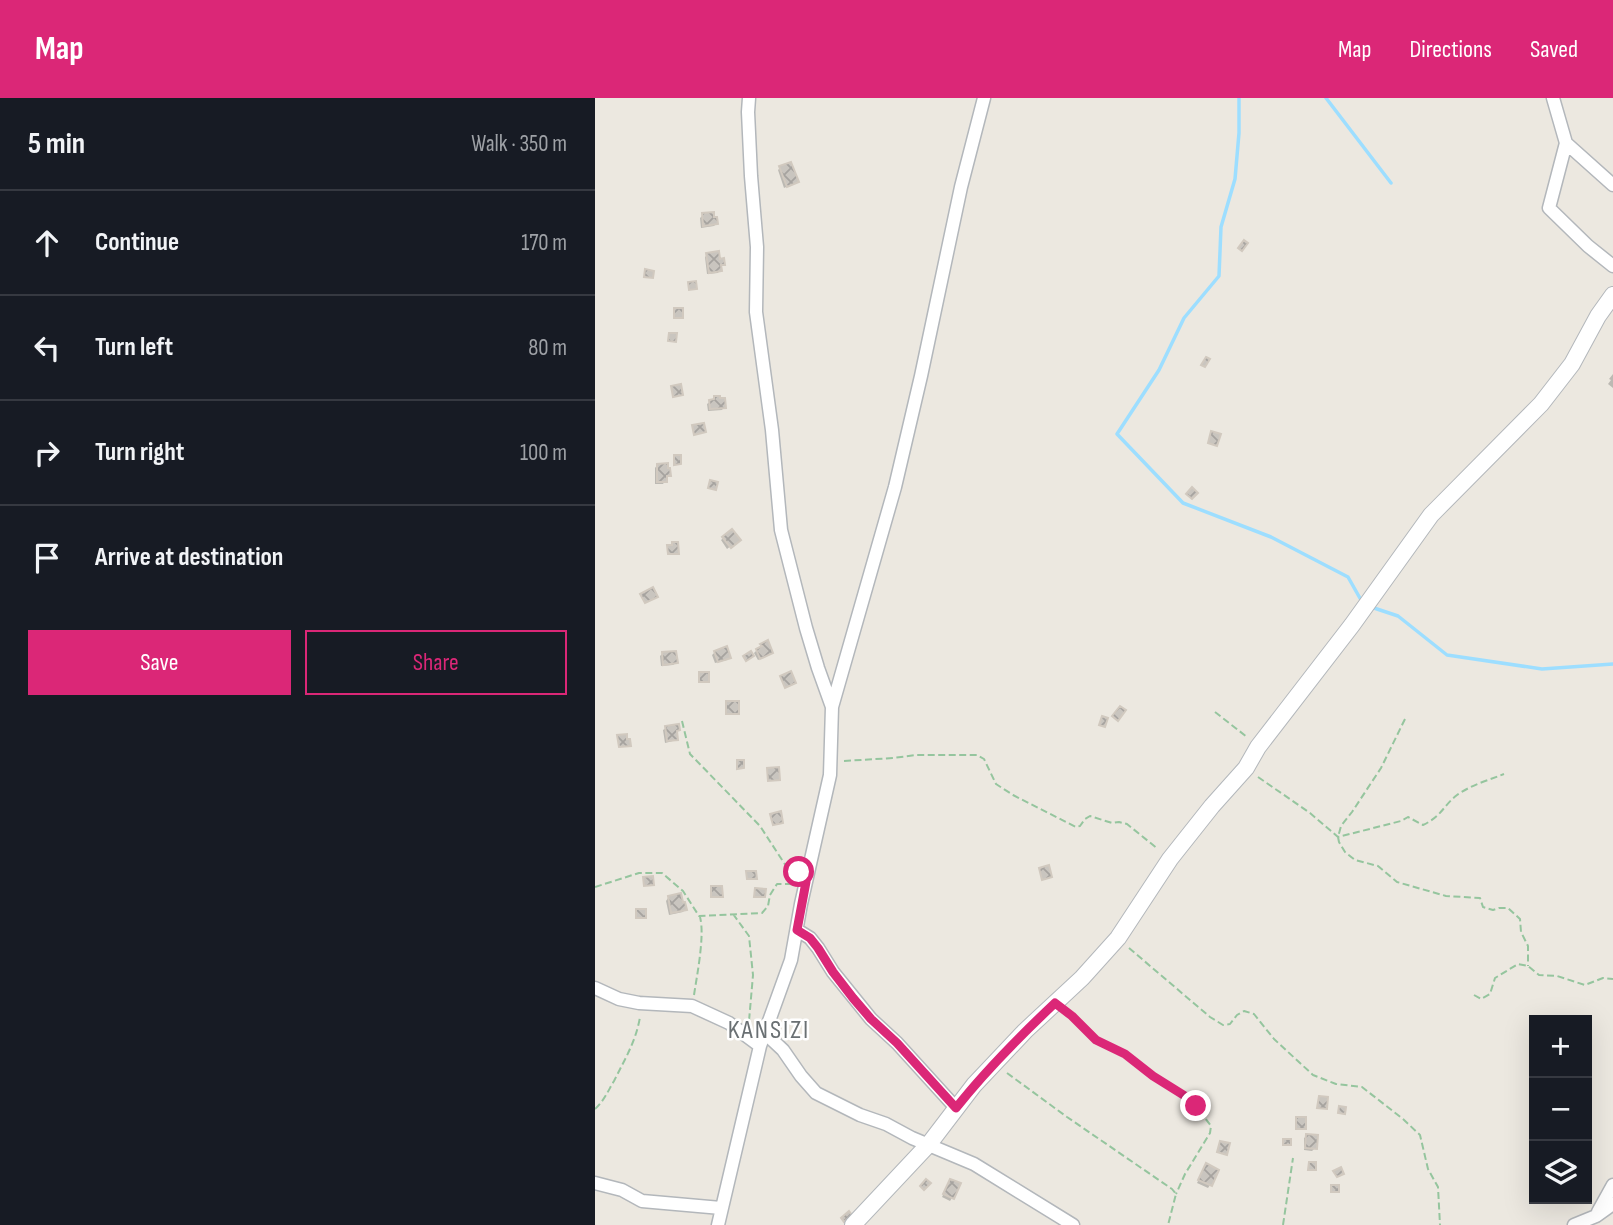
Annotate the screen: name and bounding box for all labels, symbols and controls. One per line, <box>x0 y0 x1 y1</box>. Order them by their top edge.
text: Map <box>35 29 84 69</box>
text: Map <box>1338 35 1371 64</box>
text: Directions <box>1409 35 1492 64</box>
text: Saved <box>1530 35 1578 64</box>
text: 5 min <box>28 126 85 162</box>
text: Walk · 350 m <box>471 130 567 158</box>
icon: ahead <box>28 224 66 262</box>
text: Continue <box>95 227 179 258</box>
text: 170 m <box>521 229 567 257</box>
icon: left <box>28 329 66 367</box>
text: Turn left <box>95 332 173 363</box>
text: 80 m <box>528 334 567 362</box>
icon: right <box>28 434 66 472</box>
text: Turn right <box>95 437 184 468</box>
text: 100 m <box>520 439 567 467</box>
icon: arrive <box>28 539 66 577</box>
text: Arrive at destination <box>95 542 283 573</box>
button: Save <box>28 630 291 695</box>
button: Share <box>305 630 567 695</box>
route start <box>783 856 814 887</box>
district label: KANSIZI <box>728 1015 810 1046</box>
map controls <box>1529 1015 1592 1204</box>
button: + <box>1529 1015 1592 1078</box>
button: − <box>1529 1078 1592 1141</box>
route end <box>1180 1090 1211 1121</box>
button: layers <box>1529 1141 1592 1204</box>

